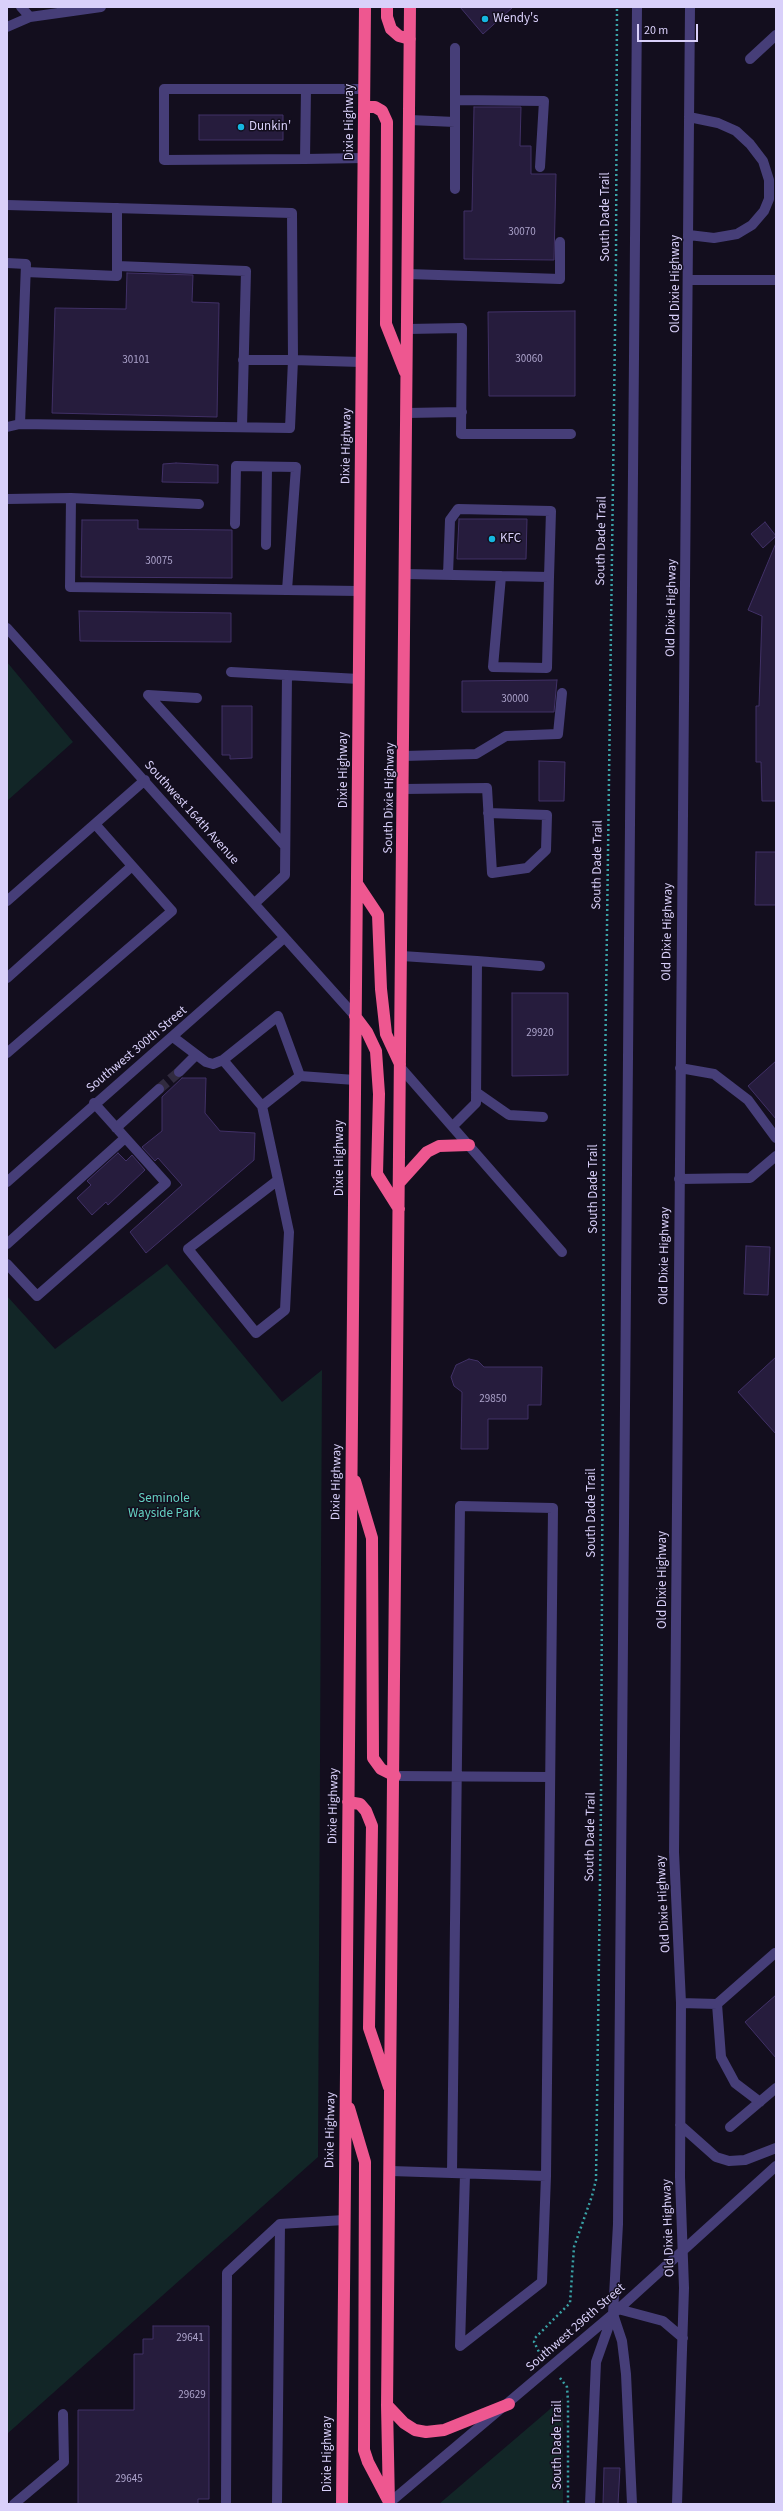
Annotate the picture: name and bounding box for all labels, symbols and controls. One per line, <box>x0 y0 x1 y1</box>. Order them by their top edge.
place label: Wendy's <box>493 11 538 27</box>
marker: Wendy's <box>480 14 490 24</box>
scale bar <box>639 16 700 42</box>
text: 20 m <box>644 22 668 39</box>
street label: Dixie Highway <box>342 84 358 160</box>
place label: Dunkin' <box>249 119 291 135</box>
marker: Dunkin' <box>236 122 246 132</box>
street label: South Dade Trail <box>598 172 614 262</box>
house number: 30070 <box>508 226 536 240</box>
street label: Old Dixie Highway <box>668 235 684 333</box>
house number: 30060 <box>515 353 543 367</box>
house number: 30101 <box>122 354 150 368</box>
street label: Dixie Highway <box>339 408 355 484</box>
street label: South Dade Trail <box>593 496 611 586</box>
place label: KFC <box>500 531 521 547</box>
marker: KFC <box>487 534 497 544</box>
house number: 30075 <box>145 555 173 569</box>
street label: Old Dixie Highway <box>663 559 681 657</box>
house number: 30000 <box>501 693 529 707</box>
street label: Dixie Highway <box>336 732 352 808</box>
street label: South Dixie Highway <box>381 742 399 854</box>
street label: Southwest 164th Avenue <box>140 758 242 868</box>
street label: South Dade Trail <box>589 820 607 910</box>
street label: Old Dixie Highway <box>659 883 677 981</box>
street label: Southwest 300th Street <box>84 1003 190 1097</box>
house number: 29920 <box>526 1027 554 1041</box>
street label: Dixie Highway <box>332 1120 348 1196</box>
street label: South Dade Trail <box>586 1144 602 1234</box>
street label: Old Dixie Highway <box>656 1207 674 1305</box>
house number: 29850 <box>479 1393 507 1407</box>
street label: Dixie Highway <box>329 1444 345 1520</box>
street label: South Dade Trail <box>584 1468 600 1558</box>
park label: Seminole Wayside Park <box>128 1491 200 1522</box>
street label: Old Dixie Highway <box>655 1531 671 1629</box>
street label: Dixie Highway <box>326 1768 342 1844</box>
street label: South Dade Trail <box>582 1792 600 1882</box>
street label: Old Dixie Highway <box>654 1855 674 1953</box>
street label: Dixie Highway <box>323 2092 339 2168</box>
street label: Old Dixie Highway <box>659 2179 679 2277</box>
street label: Southwest 296th Street <box>523 2281 629 2375</box>
house number: 29641 <box>176 2332 204 2346</box>
house number: 29629 <box>178 2389 206 2403</box>
street label: South Dade Trail <box>550 2400 566 2490</box>
street label: Dixie Highway <box>320 2416 336 2492</box>
house number: 29645 <box>115 2473 143 2487</box>

